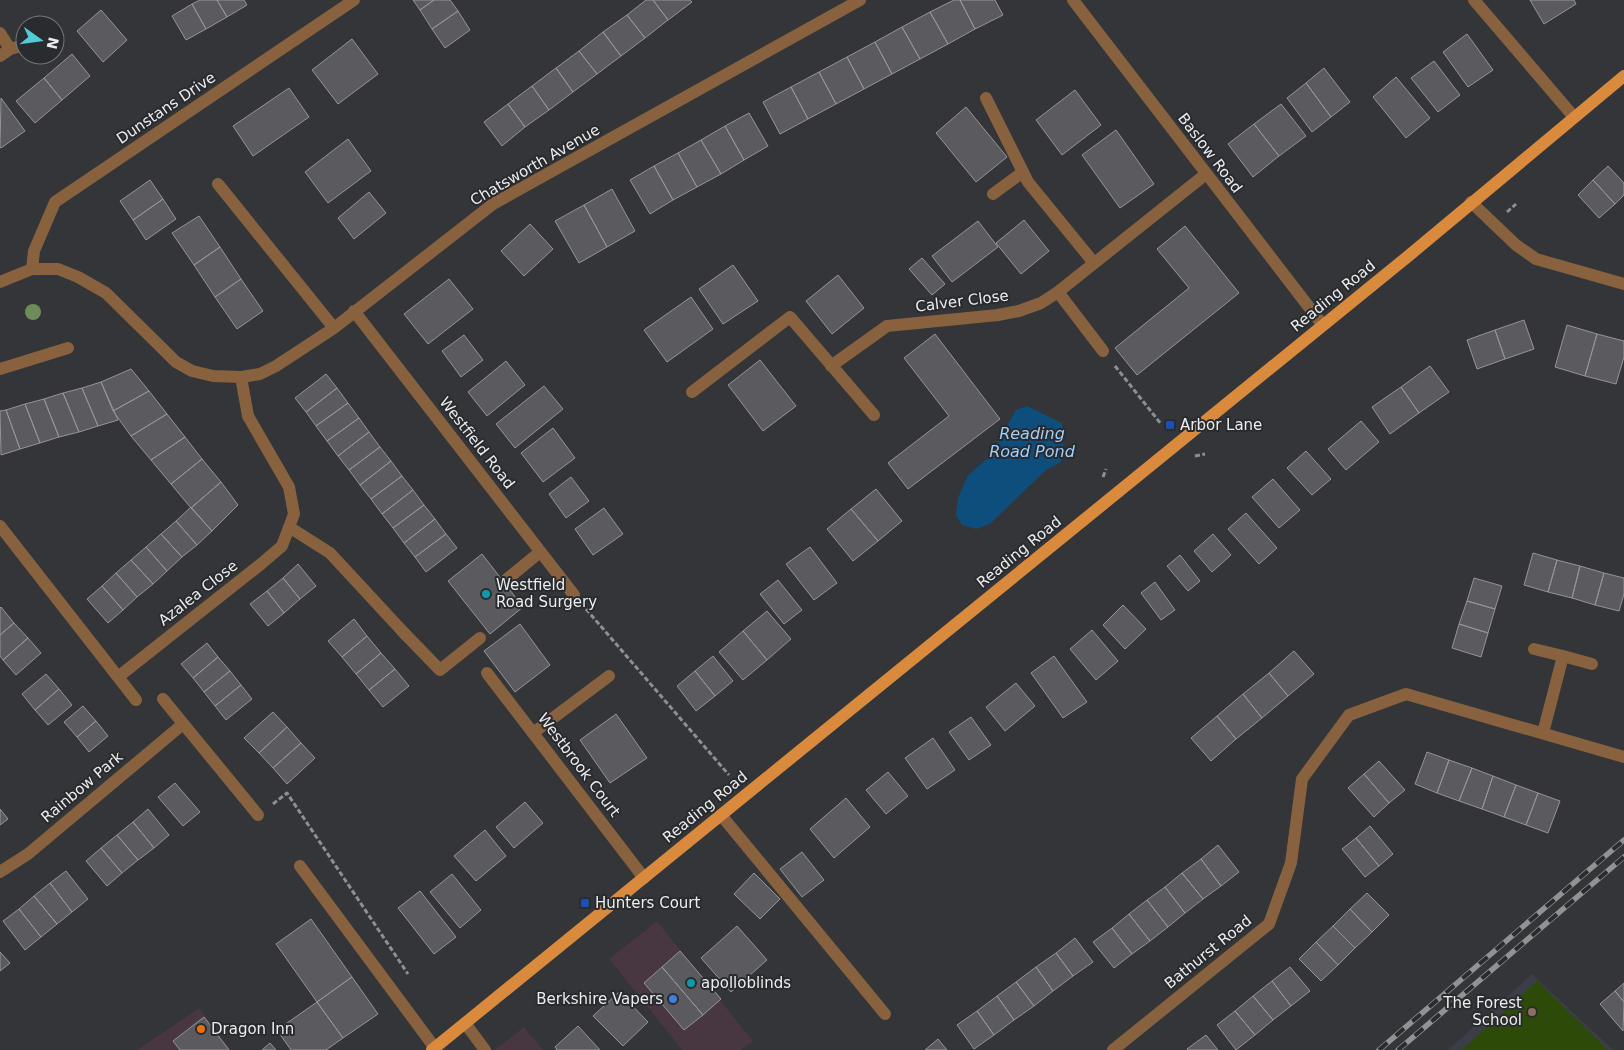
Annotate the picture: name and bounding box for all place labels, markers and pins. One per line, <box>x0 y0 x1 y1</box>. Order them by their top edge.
place label: Arbor Lane <box>1180 416 1262 434</box>
marker: Arbor Lane <box>1164 419 1176 431</box>
place label: Westfield Road Surgery <box>496 576 597 611</box>
marker: Westfield Road Surgery <box>480 588 492 600</box>
place label: Hunters Court <box>595 894 700 912</box>
marker: Hunters Court <box>579 897 591 909</box>
place label: apolloblinds <box>701 974 791 992</box>
marker: apolloblinds <box>685 977 697 989</box>
place label: Berkshire Vapers <box>536 990 663 1008</box>
marker: Berkshire Vapers <box>667 993 679 1005</box>
place label: The Forest School <box>1442 994 1522 1029</box>
marker: The Forest School <box>1526 1006 1538 1018</box>
place label: Dragon Inn <box>211 1020 294 1038</box>
marker: Dragon Inn <box>195 1023 207 1035</box>

